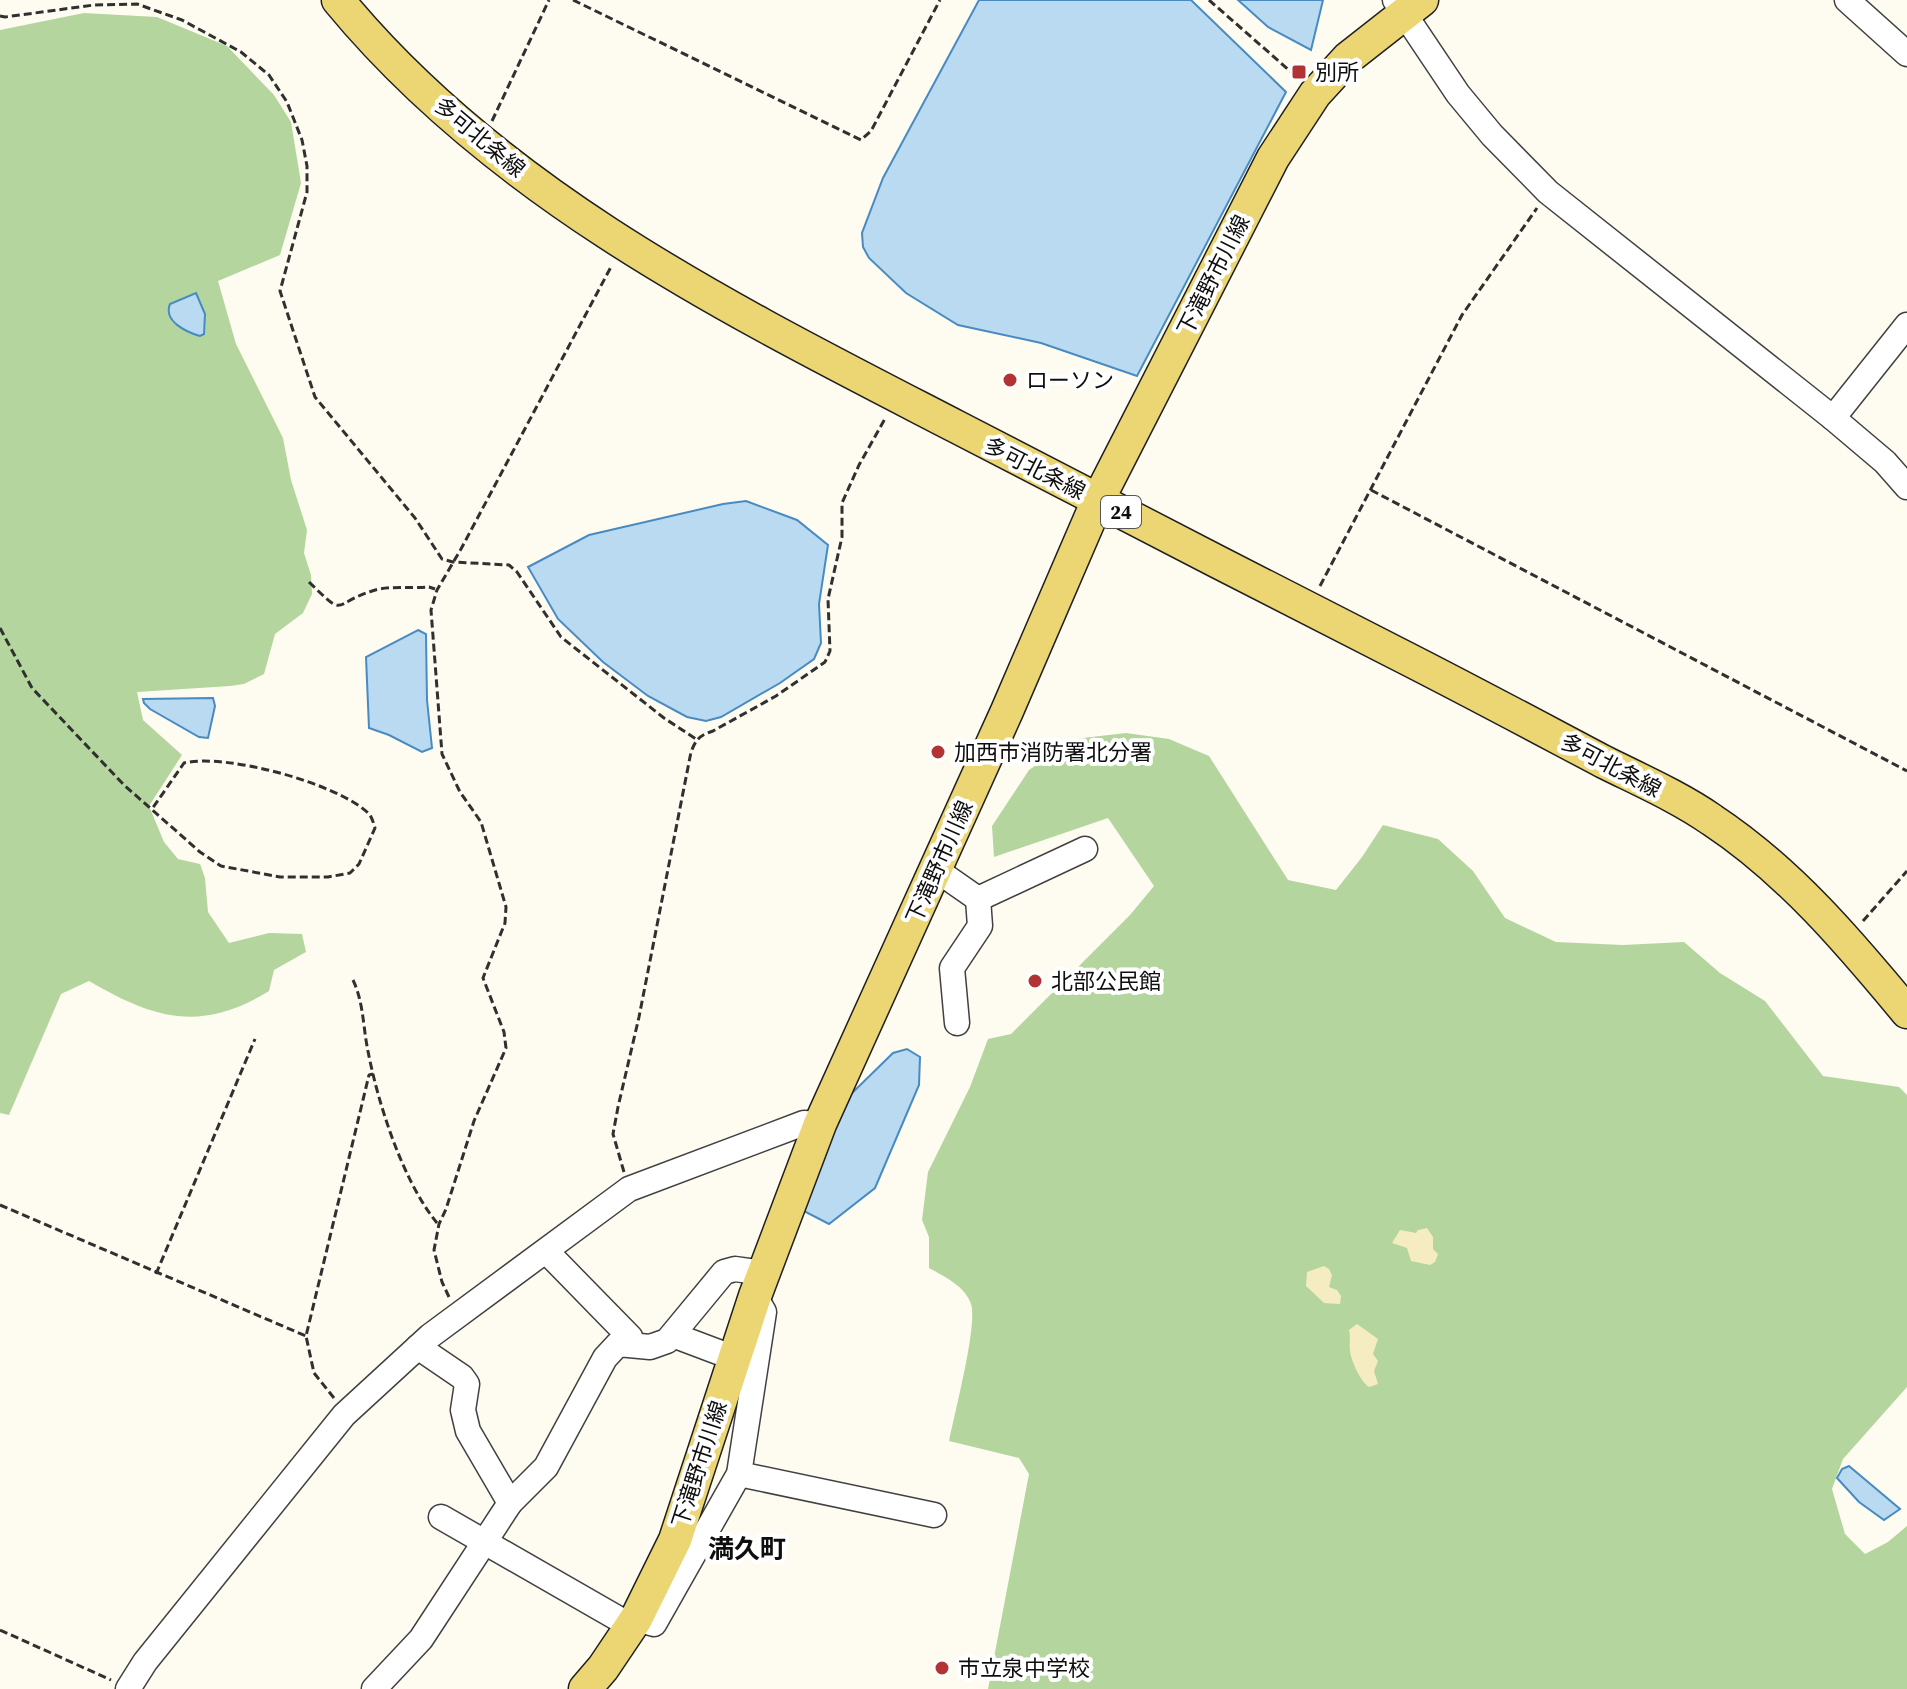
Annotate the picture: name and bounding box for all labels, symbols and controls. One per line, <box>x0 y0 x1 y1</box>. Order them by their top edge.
place label: 別所 <box>1315 57 1359 87</box>
marker: 別所 <box>1290 63 1308 81</box>
street label: 多可北条線 <box>428 90 532 184</box>
street label: 下滝野市川線 <box>1170 209 1256 341</box>
place label: ローソン <box>1026 365 1114 395</box>
marker: ローソン <box>1001 371 1019 389</box>
street label: 多可北条線 <box>979 430 1091 506</box>
road number: 24 <box>1101 496 1141 528</box>
street label: 多可北条線 <box>1555 726 1667 804</box>
place label: 加西市消防署北分署 <box>954 737 1152 767</box>
marker: 加西市消防署北分署 <box>929 743 947 761</box>
street label: 下滝野市川線 <box>898 796 980 928</box>
place label: 北部公民館 <box>1051 966 1161 996</box>
marker: 北部公民館 <box>1026 972 1044 990</box>
street label: 下滝野市川線 <box>664 1397 734 1531</box>
district label: 満久町 <box>708 1531 786 1567</box>
place label: 市立泉中学校 <box>958 1653 1090 1683</box>
marker: 市立泉中学校 <box>933 1659 951 1677</box>

